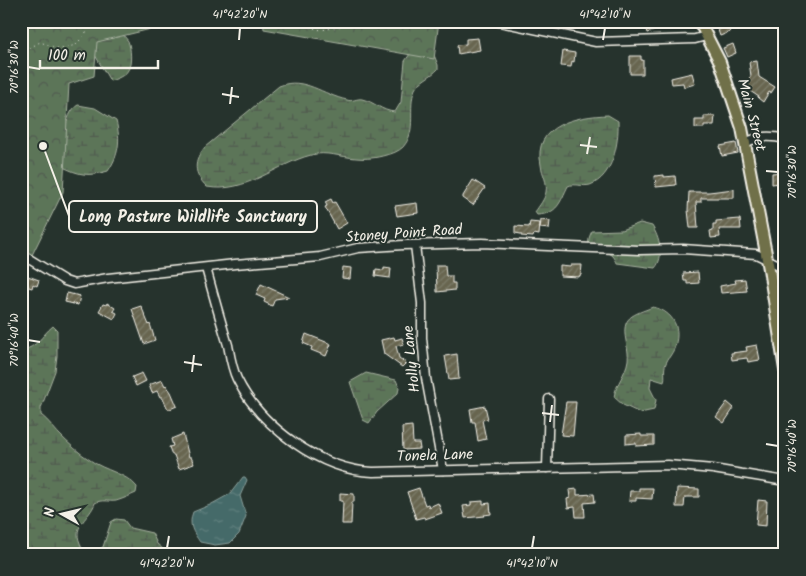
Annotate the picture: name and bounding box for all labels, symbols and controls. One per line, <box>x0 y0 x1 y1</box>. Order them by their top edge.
text: 41°42'20"N <box>213 5 267 24</box>
text: 41°42'10"N <box>579 5 631 24</box>
scale bar <box>40 38 158 70</box>
text: 70°16'30"W <box>5 40 24 94</box>
text: 100 m <box>48 44 86 68</box>
street label: Main Street <box>730 76 772 154</box>
text: 70°16'30"W <box>783 145 802 199</box>
callout: Long Pasture Wildlife Sanctuary <box>69 201 317 232</box>
text: Long Pasture Wildlife Sanctuary <box>79 205 308 230</box>
street label: Stoney Point Road <box>345 218 464 250</box>
text: 70°16'40"W <box>5 313 24 367</box>
street label: Holly Lane <box>397 324 427 394</box>
text: 70°16'40"W <box>783 419 802 473</box>
street label: Tonela Lane <box>396 443 474 469</box>
north arrow <box>38 488 88 538</box>
text: N <box>39 506 62 518</box>
text: 41°42'20"N <box>140 554 194 573</box>
text: 41°42'10"N <box>506 554 558 573</box>

